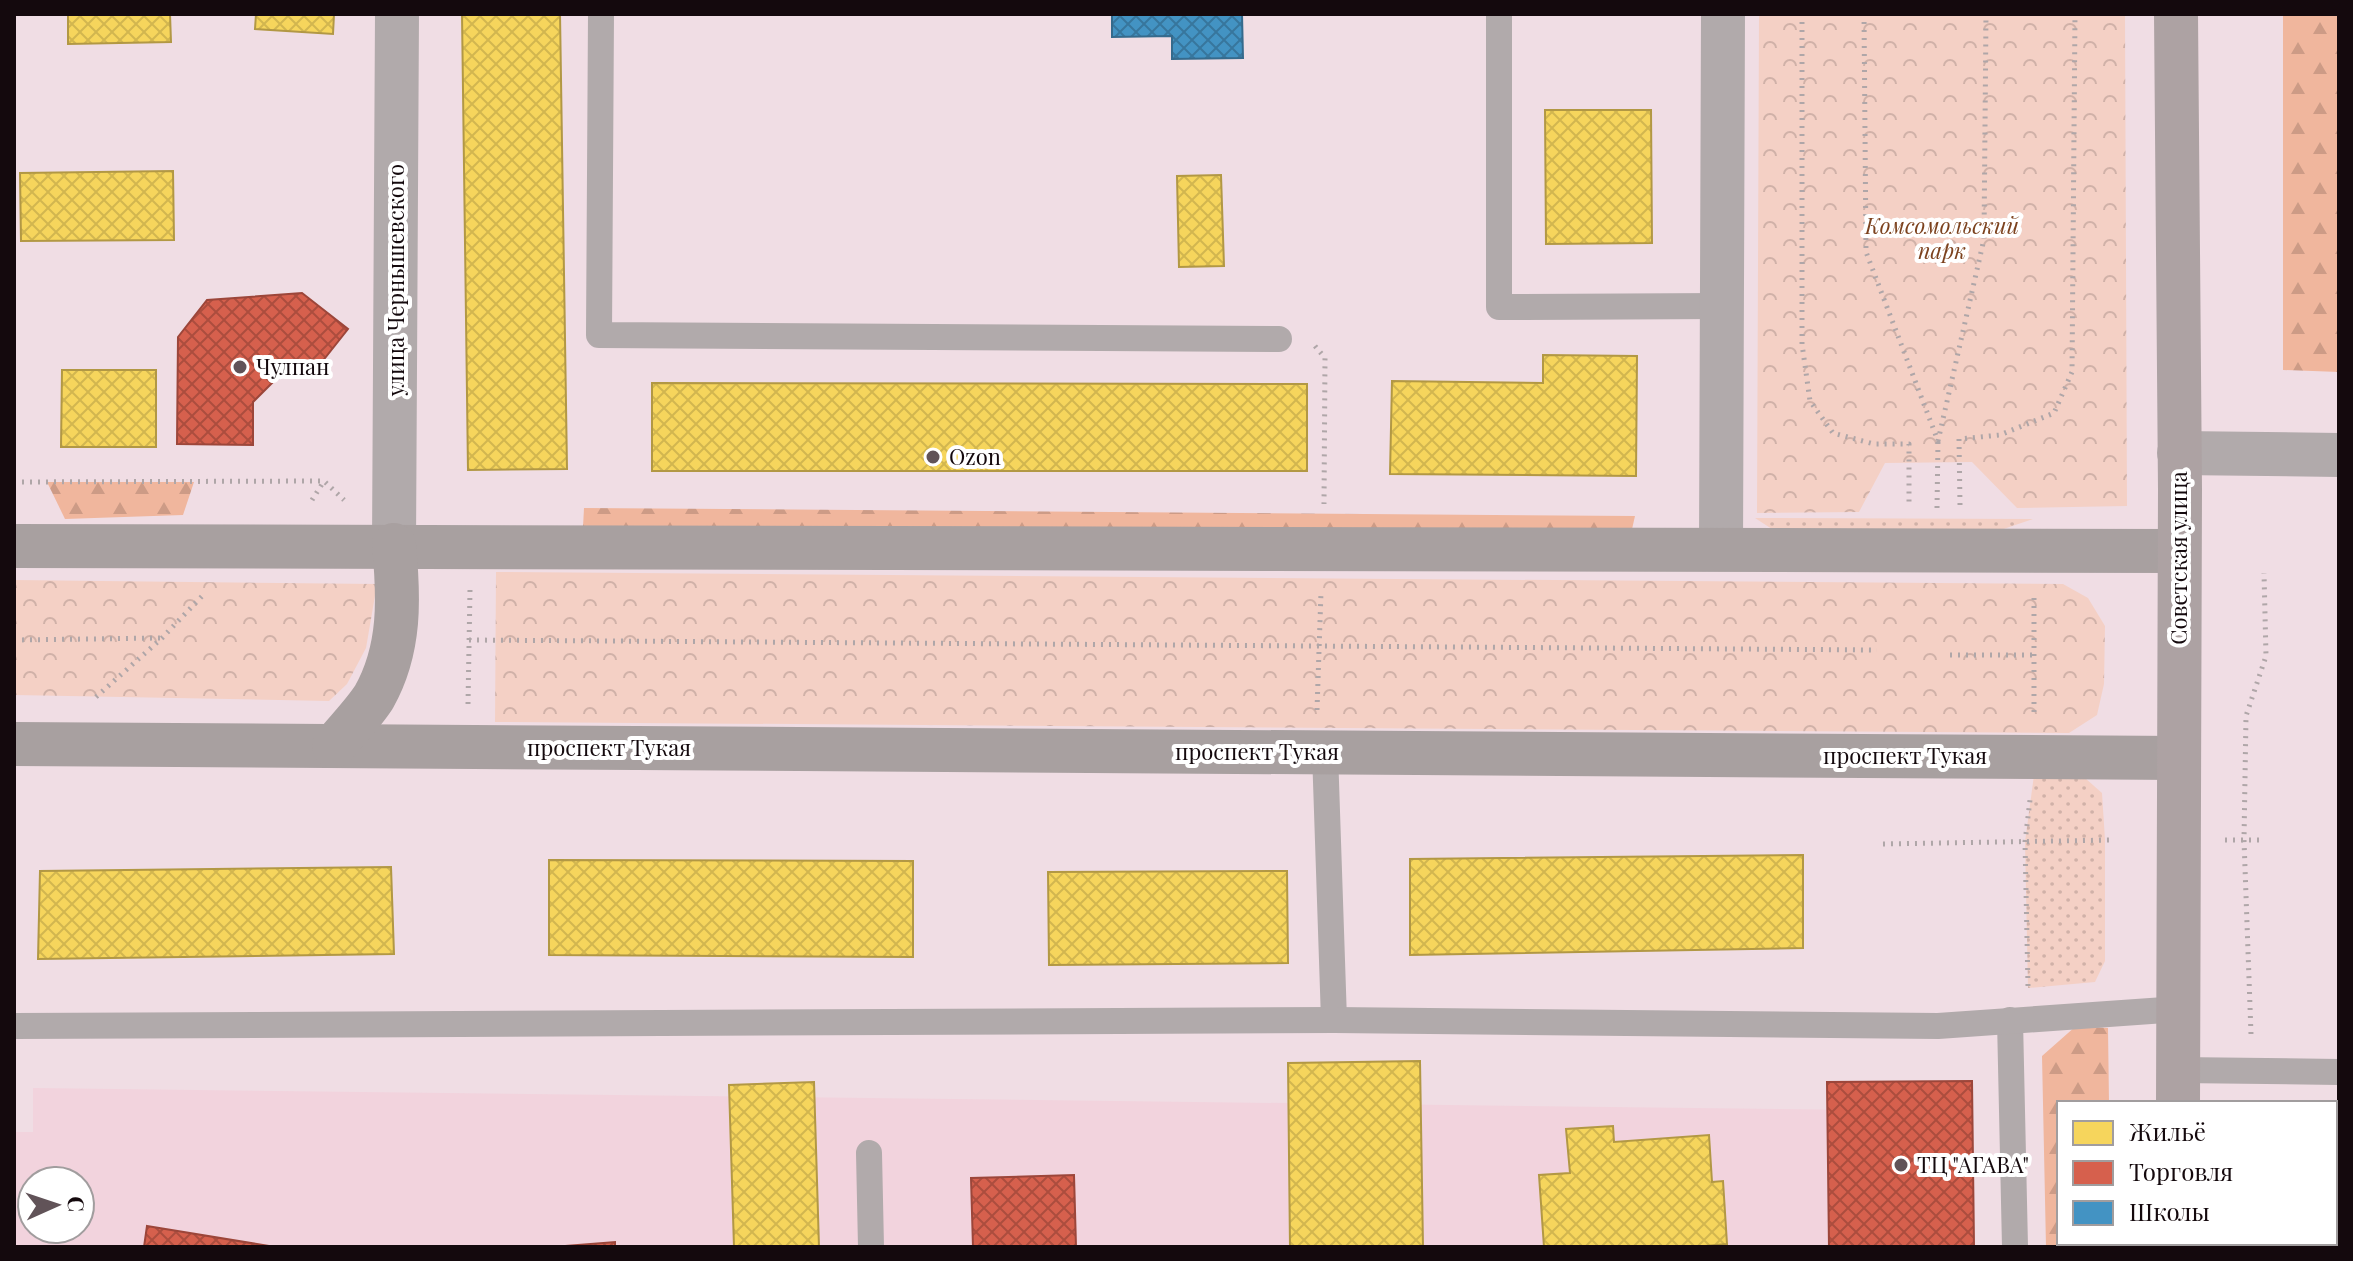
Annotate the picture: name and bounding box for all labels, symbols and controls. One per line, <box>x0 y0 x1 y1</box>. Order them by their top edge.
street label: улица Чернышевского <box>380 164 410 397</box>
park label: Комсомольский парк <box>1864 210 2020 265</box>
place label: Чулпан <box>256 351 329 381</box>
marker: Чулпан <box>231 358 249 376</box>
place label: Ozon <box>949 441 1001 471</box>
marker: Ozon <box>924 448 942 466</box>
street label: Советская улица <box>2163 471 2193 645</box>
street label: проспект Тукая <box>527 732 691 762</box>
street label: проспект Тукая <box>1175 736 1339 766</box>
street label: проспект Тукая <box>1823 740 1987 770</box>
legend <box>2057 1101 2337 1245</box>
text: Жильё <box>2129 1115 2206 1147</box>
place label: ТЦ "АГАВА" <box>1917 1149 2029 1179</box>
text: Торговля <box>2129 1155 2233 1187</box>
marker: ТЦ "АГАВА" <box>1892 1156 1910 1174</box>
north arrow <box>16 1165 96 1245</box>
text: С <box>62 1195 92 1212</box>
text: Школы <box>2129 1195 2210 1227</box>

